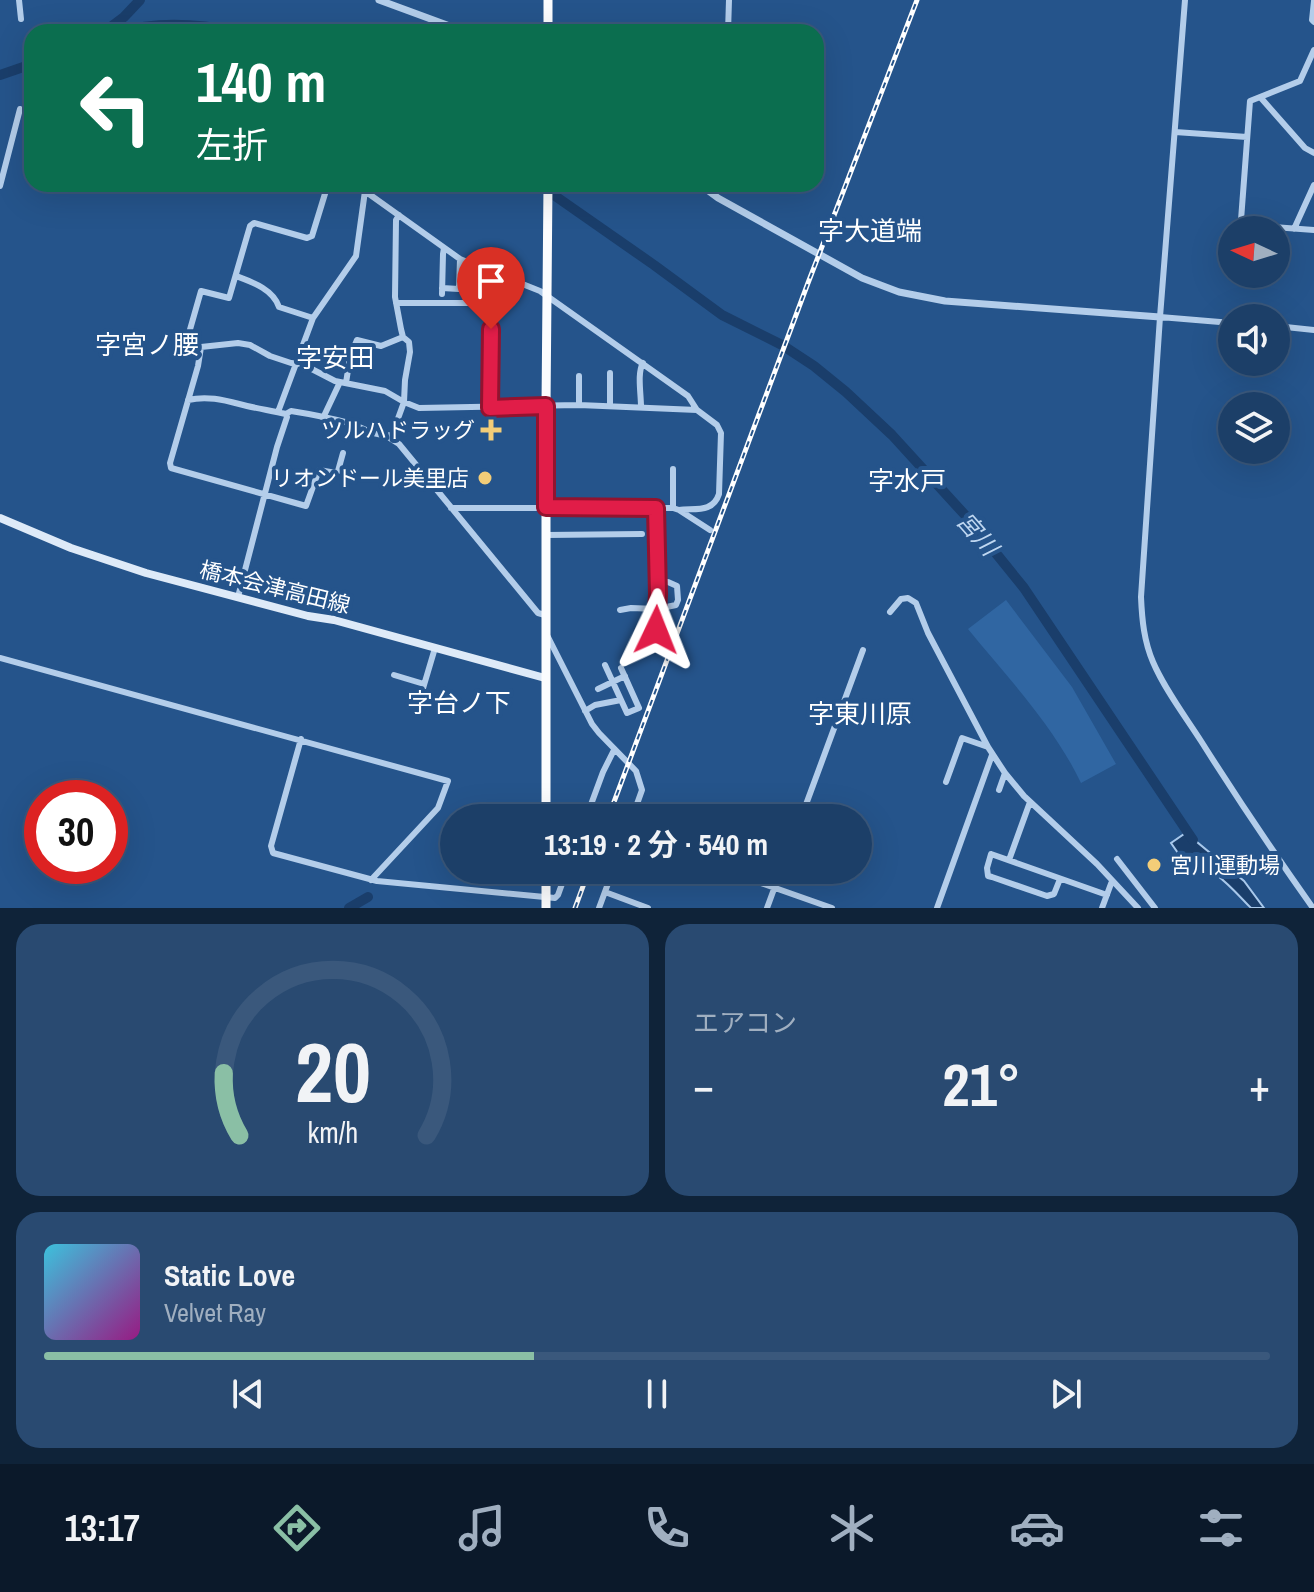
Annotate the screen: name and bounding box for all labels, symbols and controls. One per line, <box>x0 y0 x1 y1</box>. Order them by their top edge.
text: 140 m <box>196 44 326 119</box>
icon: left <box>64 56 168 160</box>
text: 左折 <box>196 121 268 169</box>
district label: 字大道端 <box>818 213 922 248</box>
north arrow <box>1218 216 1290 288</box>
map controls <box>1218 216 1290 464</box>
pin <box>457 247 525 329</box>
icon: arrive <box>469 259 513 303</box>
button: sound <box>1218 304 1290 376</box>
district label: 字宮ノ腰 <box>95 327 199 362</box>
district label: 字安田 <box>296 340 374 375</box>
button: layers <box>1218 392 1290 464</box>
place label: ツルハドラッグ <box>321 415 475 445</box>
marker: ツルハドラッグ <box>482 421 500 439</box>
place label: リオンドール美里店 <box>271 463 469 493</box>
district label: 字水戸 <box>868 463 946 498</box>
marker: リオンドール美里店 <box>476 469 494 487</box>
water label: 宮川 <box>950 505 1008 564</box>
street label: 橋本会津高田線 <box>197 554 353 620</box>
position arrow <box>614 588 698 672</box>
district label: 字台ノ下 <box>407 685 511 720</box>
district label: 字東川原 <box>808 696 912 731</box>
speed limit sign: 30 <box>24 780 128 884</box>
text: 13:19 · 2 分 · 540 m <box>544 824 768 864</box>
place label: 宮川運動場 <box>1170 850 1280 880</box>
marker: 宮川運動場 <box>1145 856 1163 874</box>
text: エアコン <box>693 1005 797 1040</box>
text: 20 <box>295 1016 370 1128</box>
text: 21° <box>942 1044 1021 1125</box>
text: − <box>693 1055 714 1115</box>
text: + <box>1249 1055 1270 1115</box>
text: km/h <box>307 1113 358 1152</box>
text: Static Love <box>164 1255 295 1295</box>
text: Velvet Ray <box>164 1295 266 1330</box>
icon: previous <box>226 1372 270 1416</box>
icon: pause <box>635 1372 679 1416</box>
icon: next <box>1044 1372 1088 1416</box>
icon: directions <box>269 1500 325 1556</box>
icon: music <box>454 1500 510 1556</box>
icon: phone <box>639 1500 695 1556</box>
icon: climate <box>824 1500 880 1556</box>
icon: car <box>1009 1500 1065 1556</box>
icon: filters <box>1193 1500 1249 1556</box>
text: 13:17 <box>64 1504 140 1552</box>

